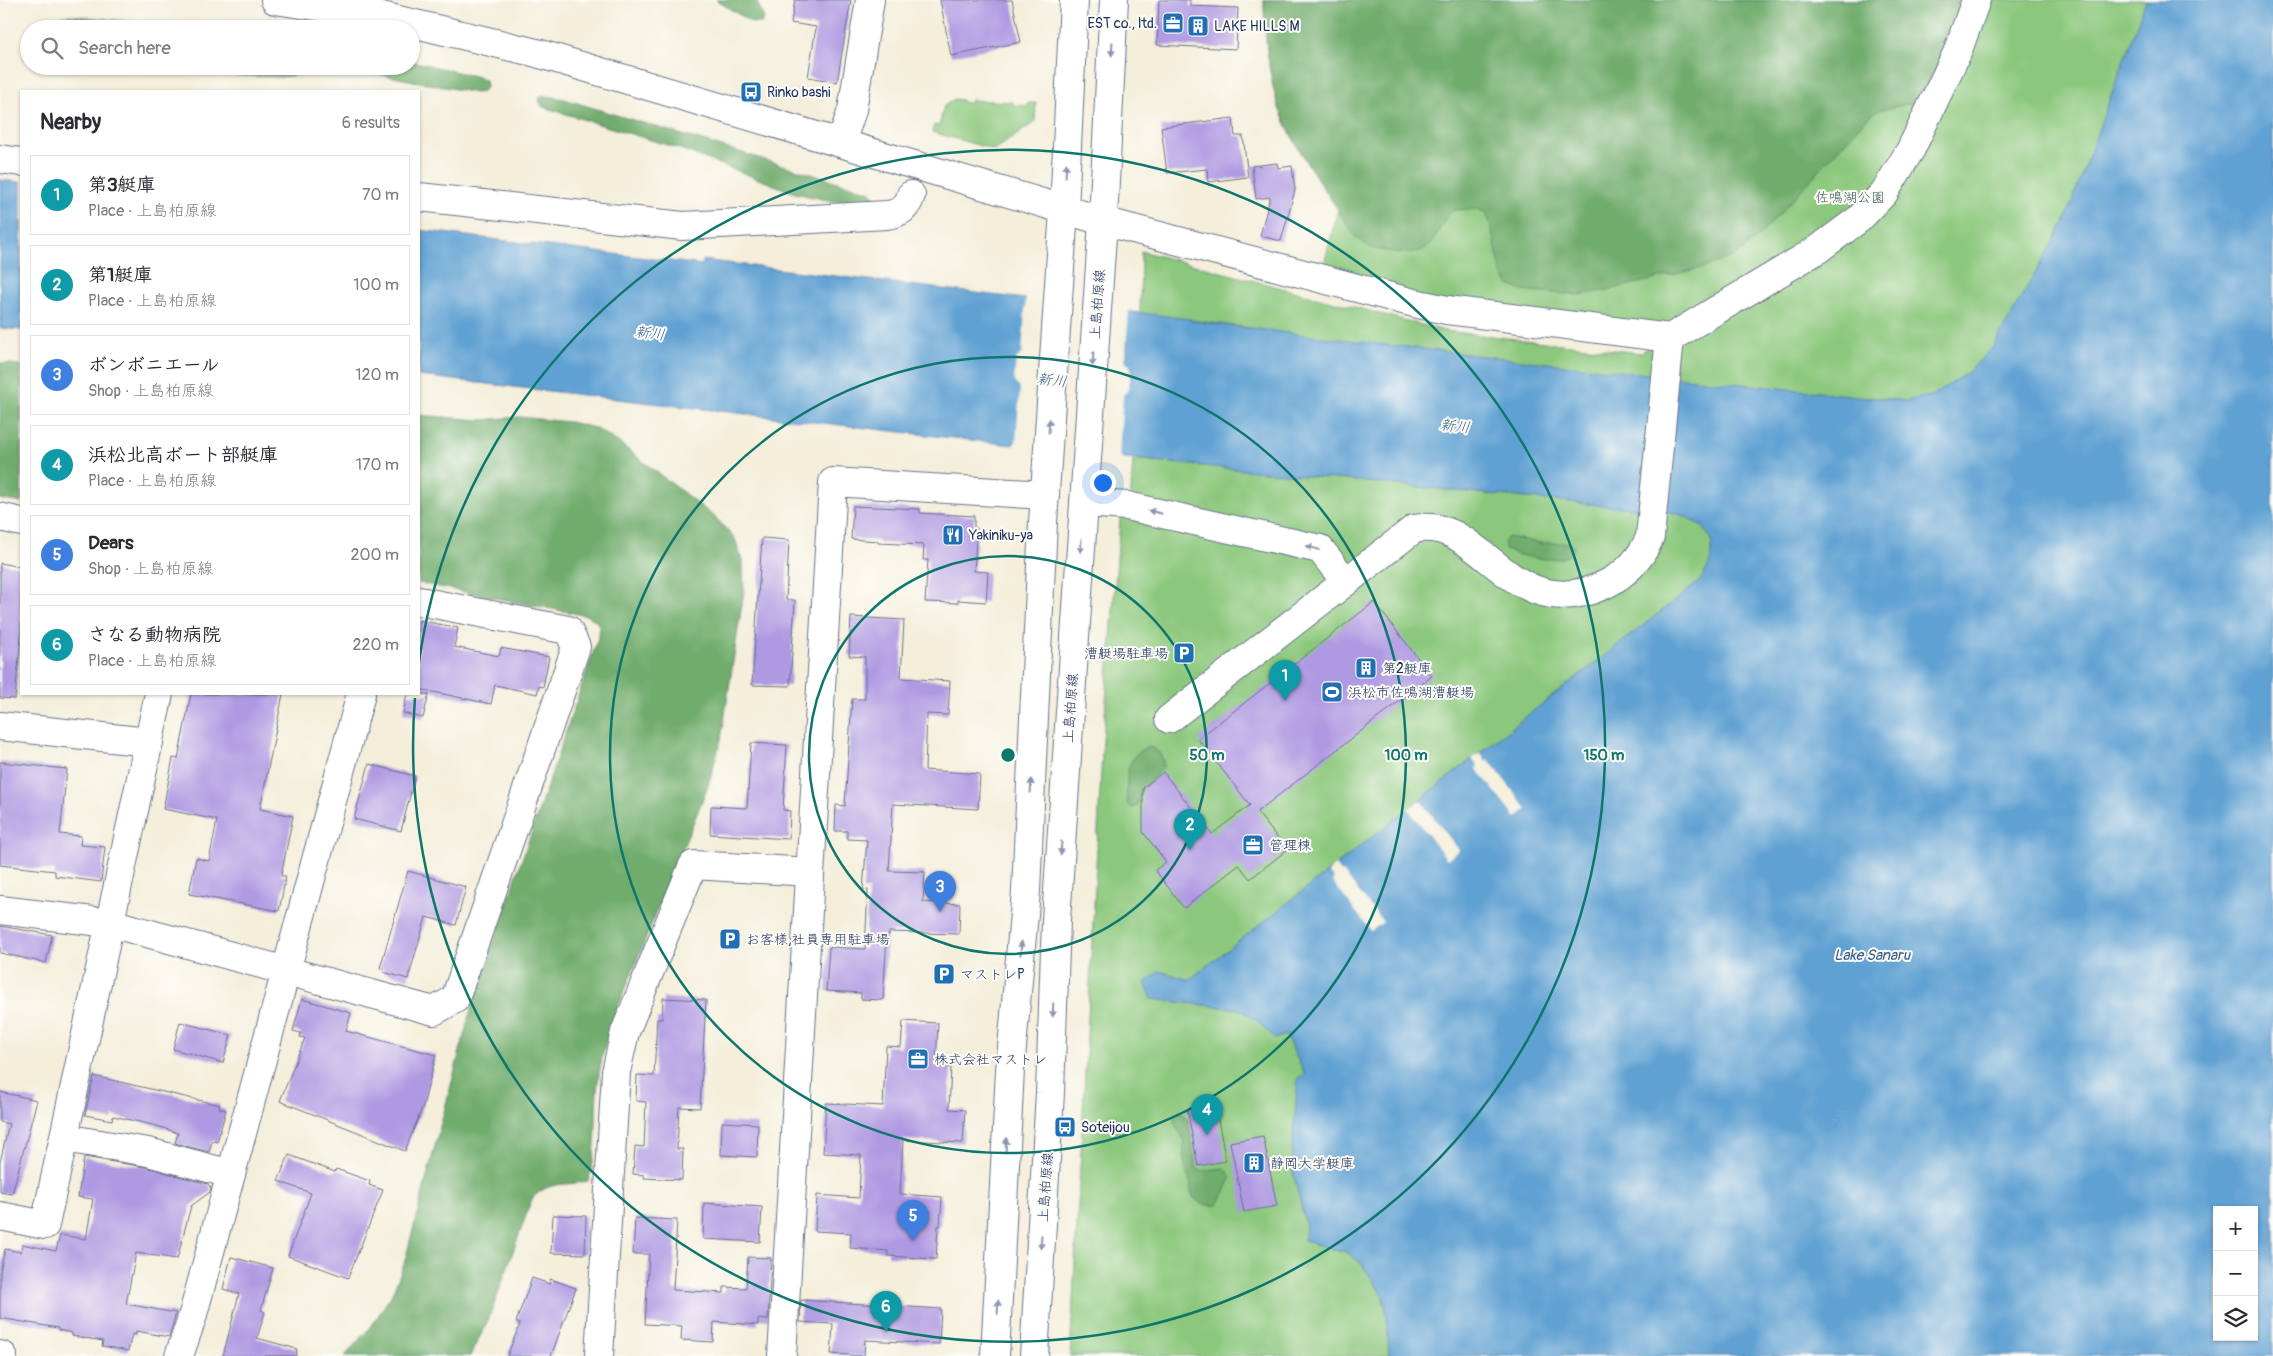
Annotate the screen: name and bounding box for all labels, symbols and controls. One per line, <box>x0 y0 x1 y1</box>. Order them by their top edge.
office icon: EST co., ltd. <box>1161 11 1185 35</box>
building icon: LAKE HILLS M <box>1186 14 1210 38</box>
place label: EST co., ltd. <box>1088 15 1157 32</box>
place label: LAKE HILLS M <box>1214 18 1300 35</box>
search box <box>20 20 420 75</box>
icon: search <box>38 34 66 62</box>
text: Search here <box>78 36 171 60</box>
one-way arrow <box>1107 41 1115 57</box>
bus stop icon: Rinko bashi <box>739 80 763 104</box>
place label: Rinko bashi <box>767 84 831 101</box>
text: Nearby <box>40 109 101 136</box>
text: 6 results <box>342 113 400 133</box>
one-way arrow <box>1062 162 1070 178</box>
text: 第3艇庫 <box>88 173 156 197</box>
text: 1 <box>54 185 60 205</box>
text: 70 m <box>362 185 399 205</box>
park label: 佐鳴湖公園 <box>1815 189 1885 206</box>
text: Place · 上島柏原線 <box>88 201 216 221</box>
text: 第1艇庫 <box>88 263 152 287</box>
street label: 上島柏原線 <box>1087 269 1108 340</box>
text: 2 <box>53 275 61 295</box>
text: 100 m <box>353 275 399 295</box>
text: Place · 上島柏原線 <box>88 291 216 311</box>
water label: 新川 <box>634 322 666 345</box>
one-way arrow <box>1089 352 1097 368</box>
text: ボンボニエール <box>88 353 220 377</box>
text: 3 <box>53 365 61 385</box>
text: 120 m <box>355 365 399 385</box>
water label: 新川 <box>1036 369 1068 392</box>
text: Shop · 上島柏原線 <box>88 381 213 401</box>
water label: 新川 <box>1439 415 1471 438</box>
one-way arrow <box>1046 418 1054 434</box>
text: 浜松北高ボート部艇庫 <box>88 443 278 467</box>
text: 4 <box>52 455 62 475</box>
text: 170 m <box>356 455 399 475</box>
your location <box>1090 470 1116 496</box>
text: Place · 上島柏原線 <box>88 471 216 491</box>
one-way arrow <box>1147 508 1162 516</box>
restaurant icon: Yakiniku-ya <box>941 523 965 547</box>
place label: Yakiniku-ya <box>968 527 1033 544</box>
text: Dears <box>88 531 133 555</box>
one-way arrow <box>1076 538 1084 554</box>
one-way arrow <box>1305 544 1321 552</box>
text: 5 <box>53 545 61 565</box>
text: 200 m <box>351 545 399 565</box>
text: Shop · 上島柏原線 <box>88 559 213 579</box>
text: さなる動物病院 <box>88 623 221 647</box>
text: 6 <box>52 635 62 655</box>
text: 220 m <box>353 635 399 655</box>
parking icon: 漕艇場駐車場 <box>1172 641 1196 665</box>
place label: 漕艇場駐車場 <box>1084 645 1168 662</box>
text: Place · 上島柏原線 <box>88 651 216 671</box>
building icon: 第2艇庫 <box>1354 656 1378 680</box>
pin: 1 <box>1269 660 1301 701</box>
place label: 第2艇庫 <box>1382 660 1432 677</box>
street label: 上島柏原線 <box>1060 673 1081 744</box>
sports icon: 浜松市佐鳴湖漕艇場 <box>1320 680 1344 704</box>
place label: 浜松市佐鳴湖漕艇場 <box>1348 684 1474 701</box>
centre of rings <box>999 746 1017 764</box>
text: 50 m <box>1190 746 1224 765</box>
text: 100 m <box>1385 746 1427 765</box>
text: 150 m <box>1584 746 1624 765</box>
one-way arrow <box>1027 778 1035 794</box>
pin: 2 <box>1174 809 1206 850</box>
office icon: 管理棟 <box>1241 833 1265 857</box>
place label: 管理棟 <box>1269 837 1312 854</box>
one-way arrow <box>1057 840 1065 856</box>
pin: 3 <box>924 871 956 912</box>
parking icon: お客様,社員専用駐車場 <box>718 927 742 951</box>
place label: お客様,社員専用駐車場 <box>746 931 890 948</box>
one-way arrow <box>1017 940 1025 956</box>
water label: Lake Sanaru <box>1834 946 1911 965</box>
parking icon: マストレP <box>932 962 956 986</box>
place label: マストレP <box>960 966 1025 983</box>
one-way arrow <box>1049 1002 1057 1018</box>
office icon: 株式会社マストレ <box>906 1047 930 1071</box>
place label: 株式会社マストレ <box>934 1051 1047 1068</box>
pin: 4 <box>1191 1094 1223 1135</box>
bus stop icon: Soteijou <box>1053 1115 1077 1139</box>
place label: Soteijou <box>1081 1119 1130 1136</box>
one-way arrow <box>1002 1137 1010 1153</box>
building icon: 静岡大学艇庫 <box>1242 1151 1266 1175</box>
street label: 上島柏原線 <box>1035 1152 1056 1223</box>
place label: 静岡大学艇庫 <box>1270 1155 1354 1172</box>
pin: 5 <box>897 1200 929 1241</box>
map controls <box>2213 1206 2258 1341</box>
button: + <box>2213 1206 2258 1251</box>
one-way arrow <box>1037 1234 1045 1250</box>
button: − <box>2213 1251 2258 1296</box>
pin: 6 <box>870 1291 902 1332</box>
button: layers <box>2213 1296 2258 1341</box>
one-way arrow <box>994 1299 1002 1315</box>

